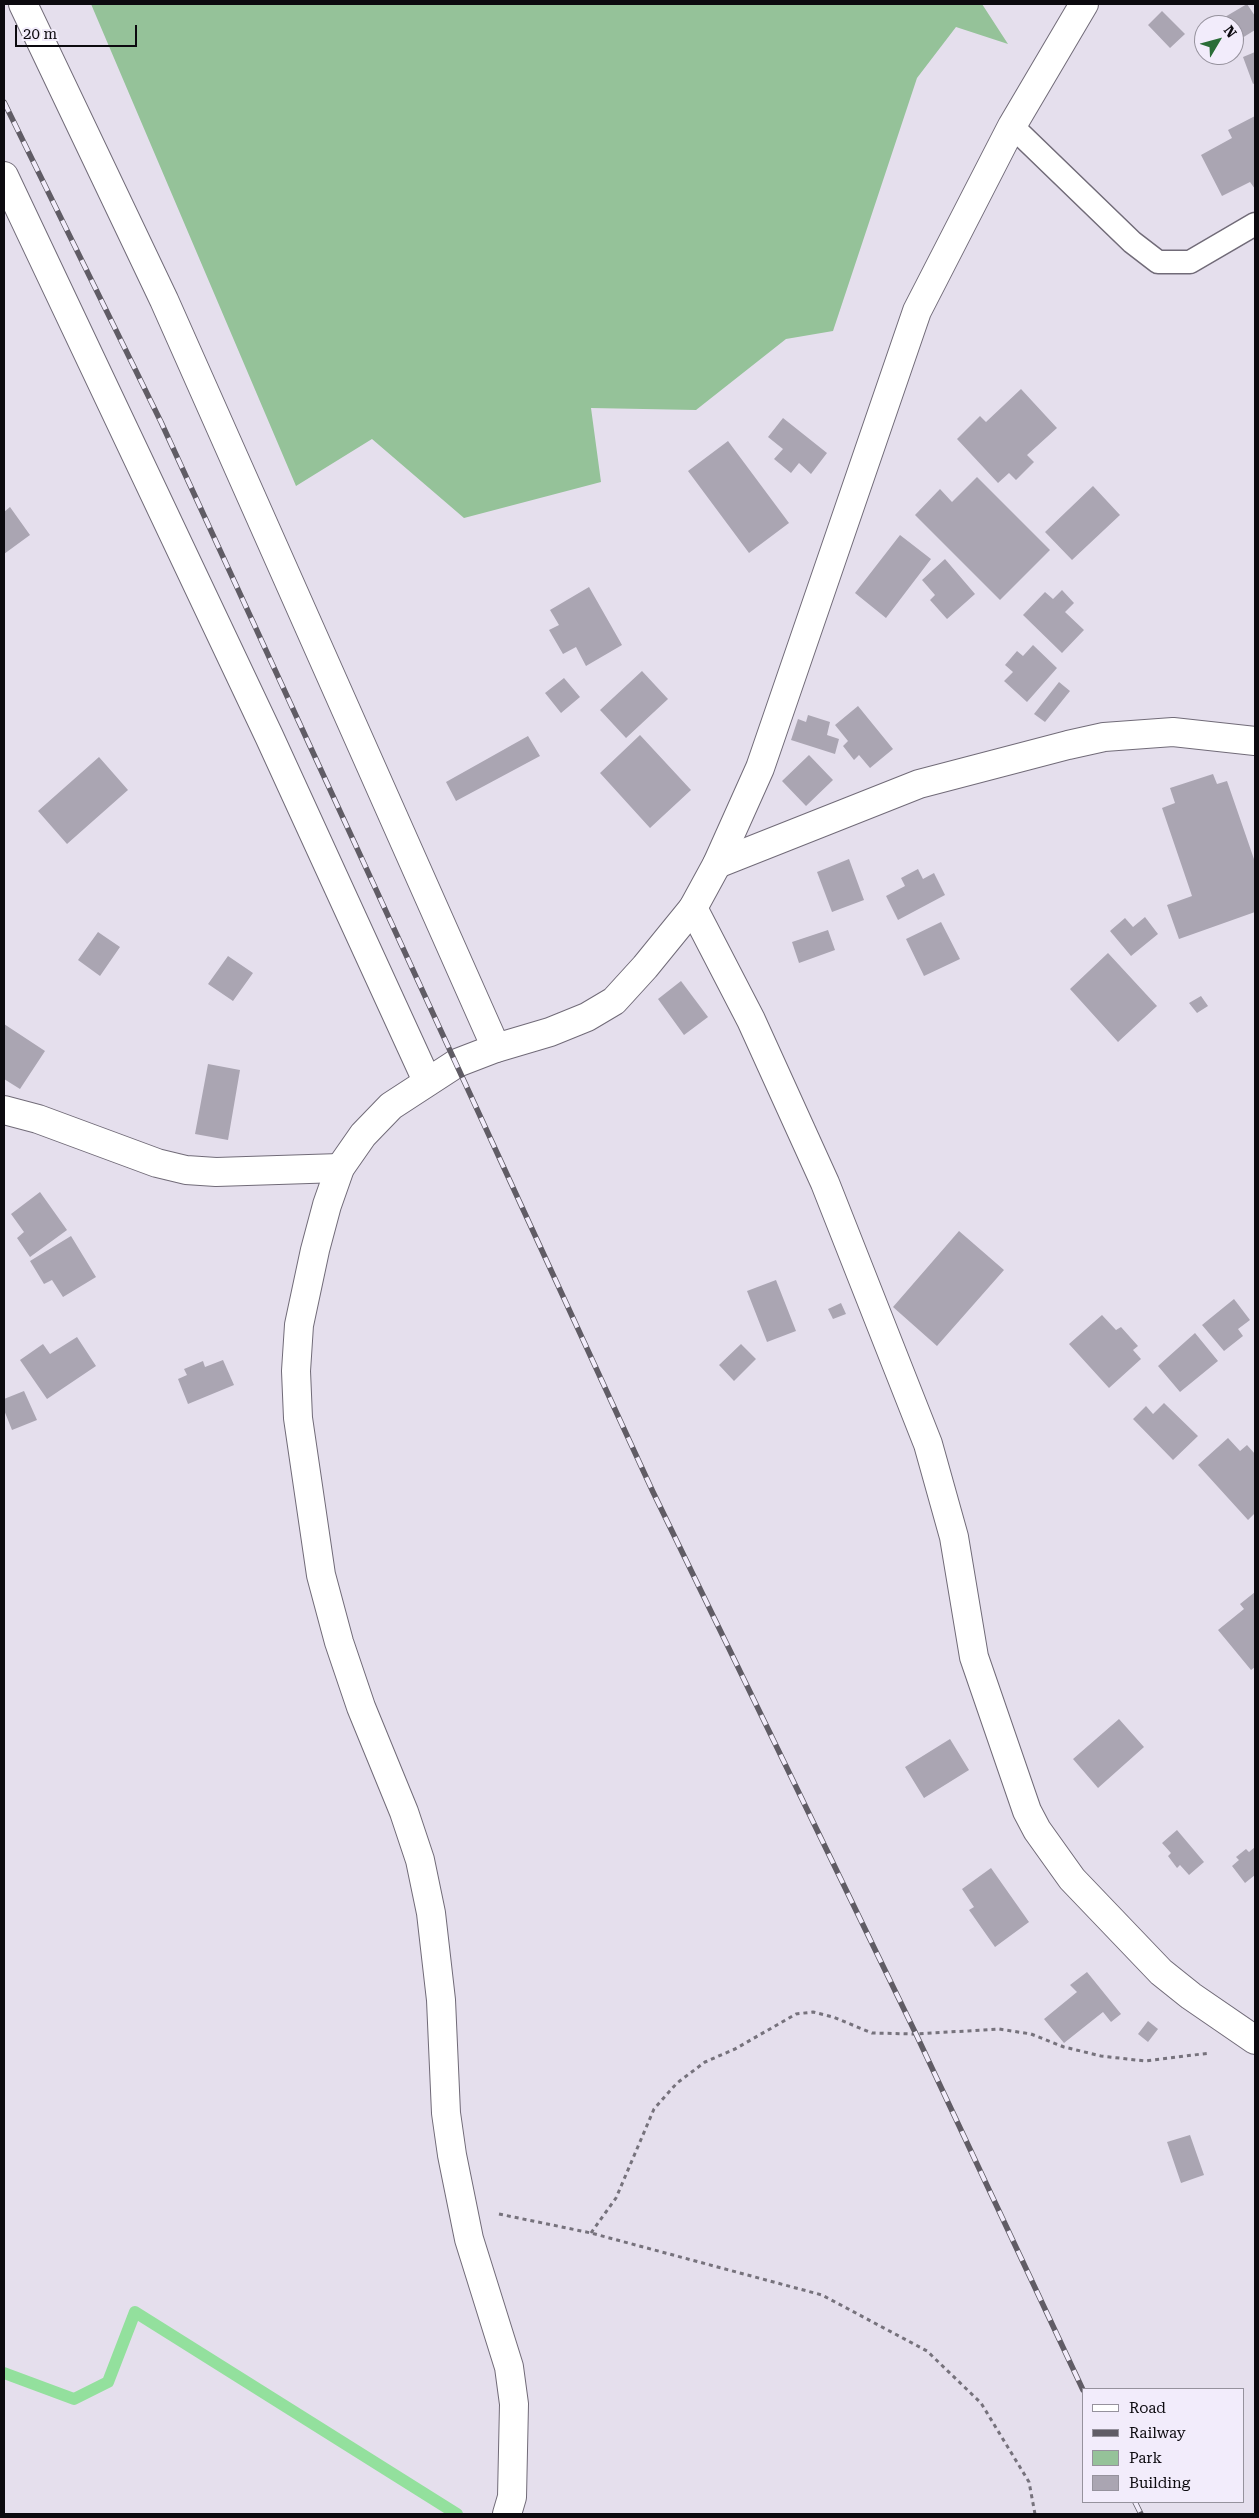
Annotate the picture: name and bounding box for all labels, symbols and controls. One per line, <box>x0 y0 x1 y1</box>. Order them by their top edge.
scale bar <box>18 15 140 47</box>
north arrow <box>1194 15 1244 65</box>
text: N <box>1221 22 1240 41</box>
text: 20 m <box>23 25 57 43</box>
legend <box>1082 2388 1244 2503</box>
text: Road <box>1129 2399 1166 2417</box>
text: Railway <box>1129 2424 1186 2442</box>
text: Park <box>1129 2449 1162 2467</box>
text: Building <box>1129 2474 1190 2492</box>

